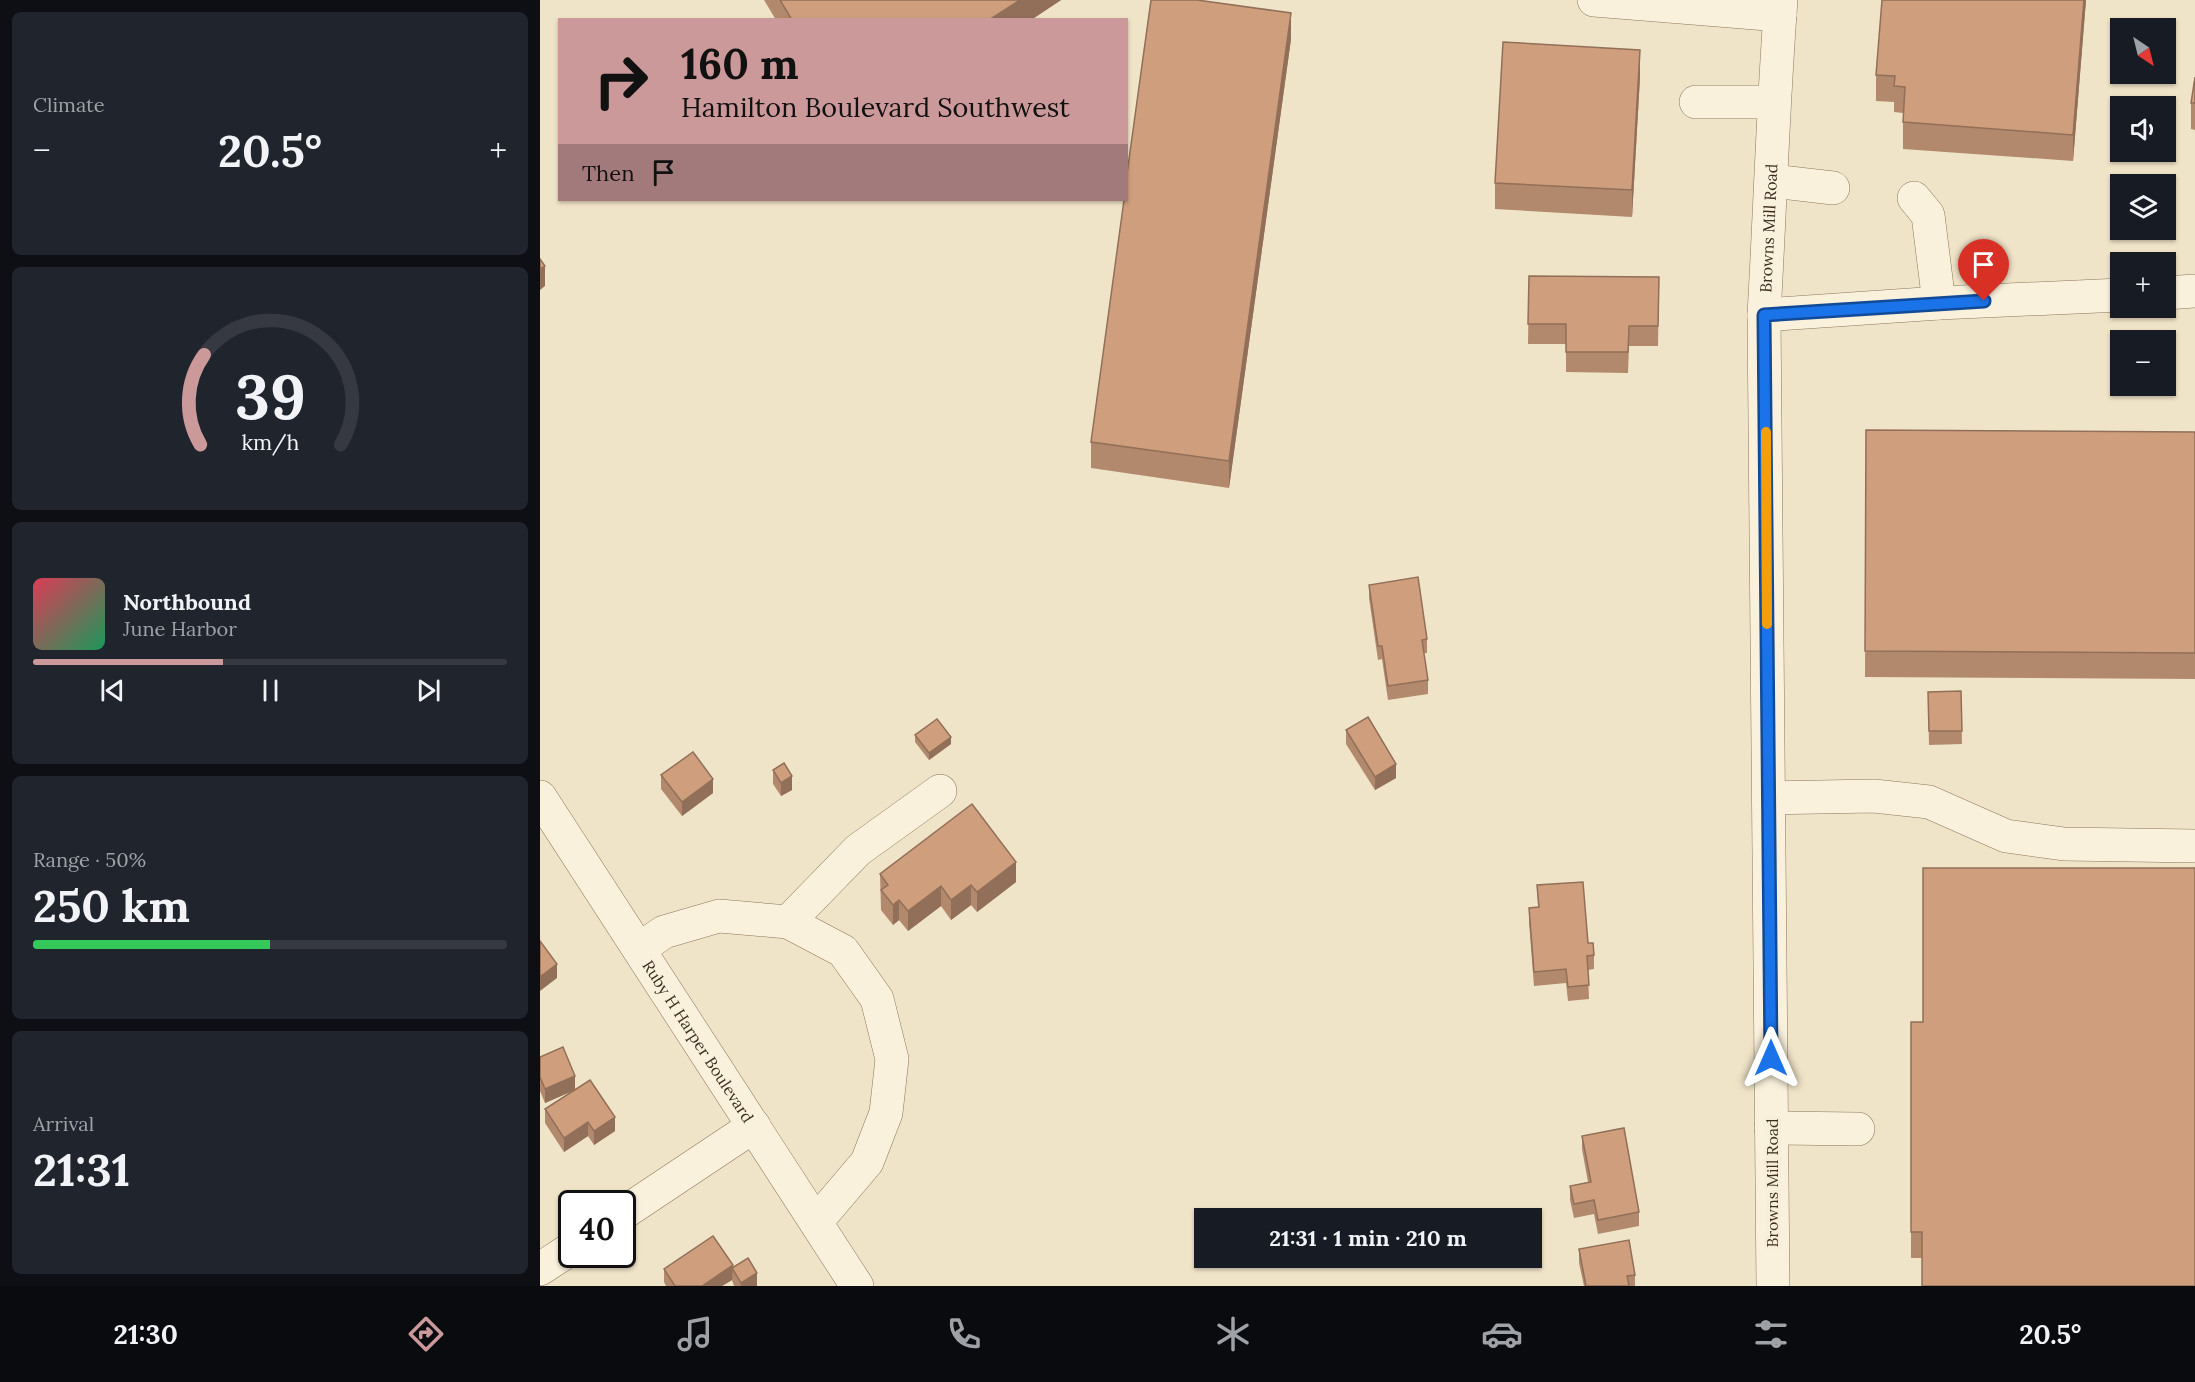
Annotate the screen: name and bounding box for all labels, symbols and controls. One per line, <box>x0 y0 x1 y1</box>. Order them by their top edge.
north arrow <box>2110 18 2176 84</box>
map controls <box>2110 18 2176 396</box>
text: 160 m <box>681 37 799 91</box>
icon: right <box>582 42 660 120</box>
text: Hamilton Boulevard Southwest <box>681 90 1070 124</box>
text: Climate <box>33 92 105 117</box>
button: sound <box>2110 96 2176 162</box>
text: 20.5° <box>218 122 322 179</box>
text: − <box>33 129 51 171</box>
text: + <box>489 129 507 171</box>
icon: arrive <box>647 156 680 189</box>
text: Then <box>582 159 635 187</box>
street label: Browns Mill Road <box>1755 163 1781 293</box>
button: layers <box>2110 174 2176 240</box>
pin <box>1958 239 2009 301</box>
icon: arrive <box>1967 248 2000 281</box>
button: + <box>2110 252 2176 318</box>
button: − <box>2110 330 2176 396</box>
text: 39 <box>235 356 305 436</box>
text: km/h <box>241 429 299 457</box>
text: Northbound <box>123 588 251 616</box>
text: June Harbor <box>123 616 237 641</box>
icon: previous <box>96 674 129 707</box>
icon: pause <box>254 674 287 707</box>
icon: next <box>412 674 445 707</box>
text: Range · 50% <box>33 847 146 872</box>
text: 250 km <box>33 877 190 934</box>
street label: Ruby H Harper Boulevard <box>638 956 758 1127</box>
position arrow <box>1739 1026 1803 1090</box>
text: Arrival <box>33 1111 94 1136</box>
street label: Browns Mill Road <box>1762 1118 1782 1248</box>
text: 21:31 <box>33 1141 130 1198</box>
speed limit sign: 40 <box>558 1190 636 1268</box>
text: 21:31 · 1 min · 210 m <box>1269 1224 1467 1252</box>
icon: directions <box>405 1313 447 1355</box>
icon: music <box>674 1313 716 1355</box>
icon: phone <box>943 1313 985 1355</box>
icon: climate <box>1212 1313 1254 1355</box>
icon: car <box>1481 1313 1523 1355</box>
icon: filters <box>1750 1313 1792 1355</box>
text: 21:30 <box>114 1317 178 1351</box>
text: 20.5° <box>2019 1317 2081 1351</box>

